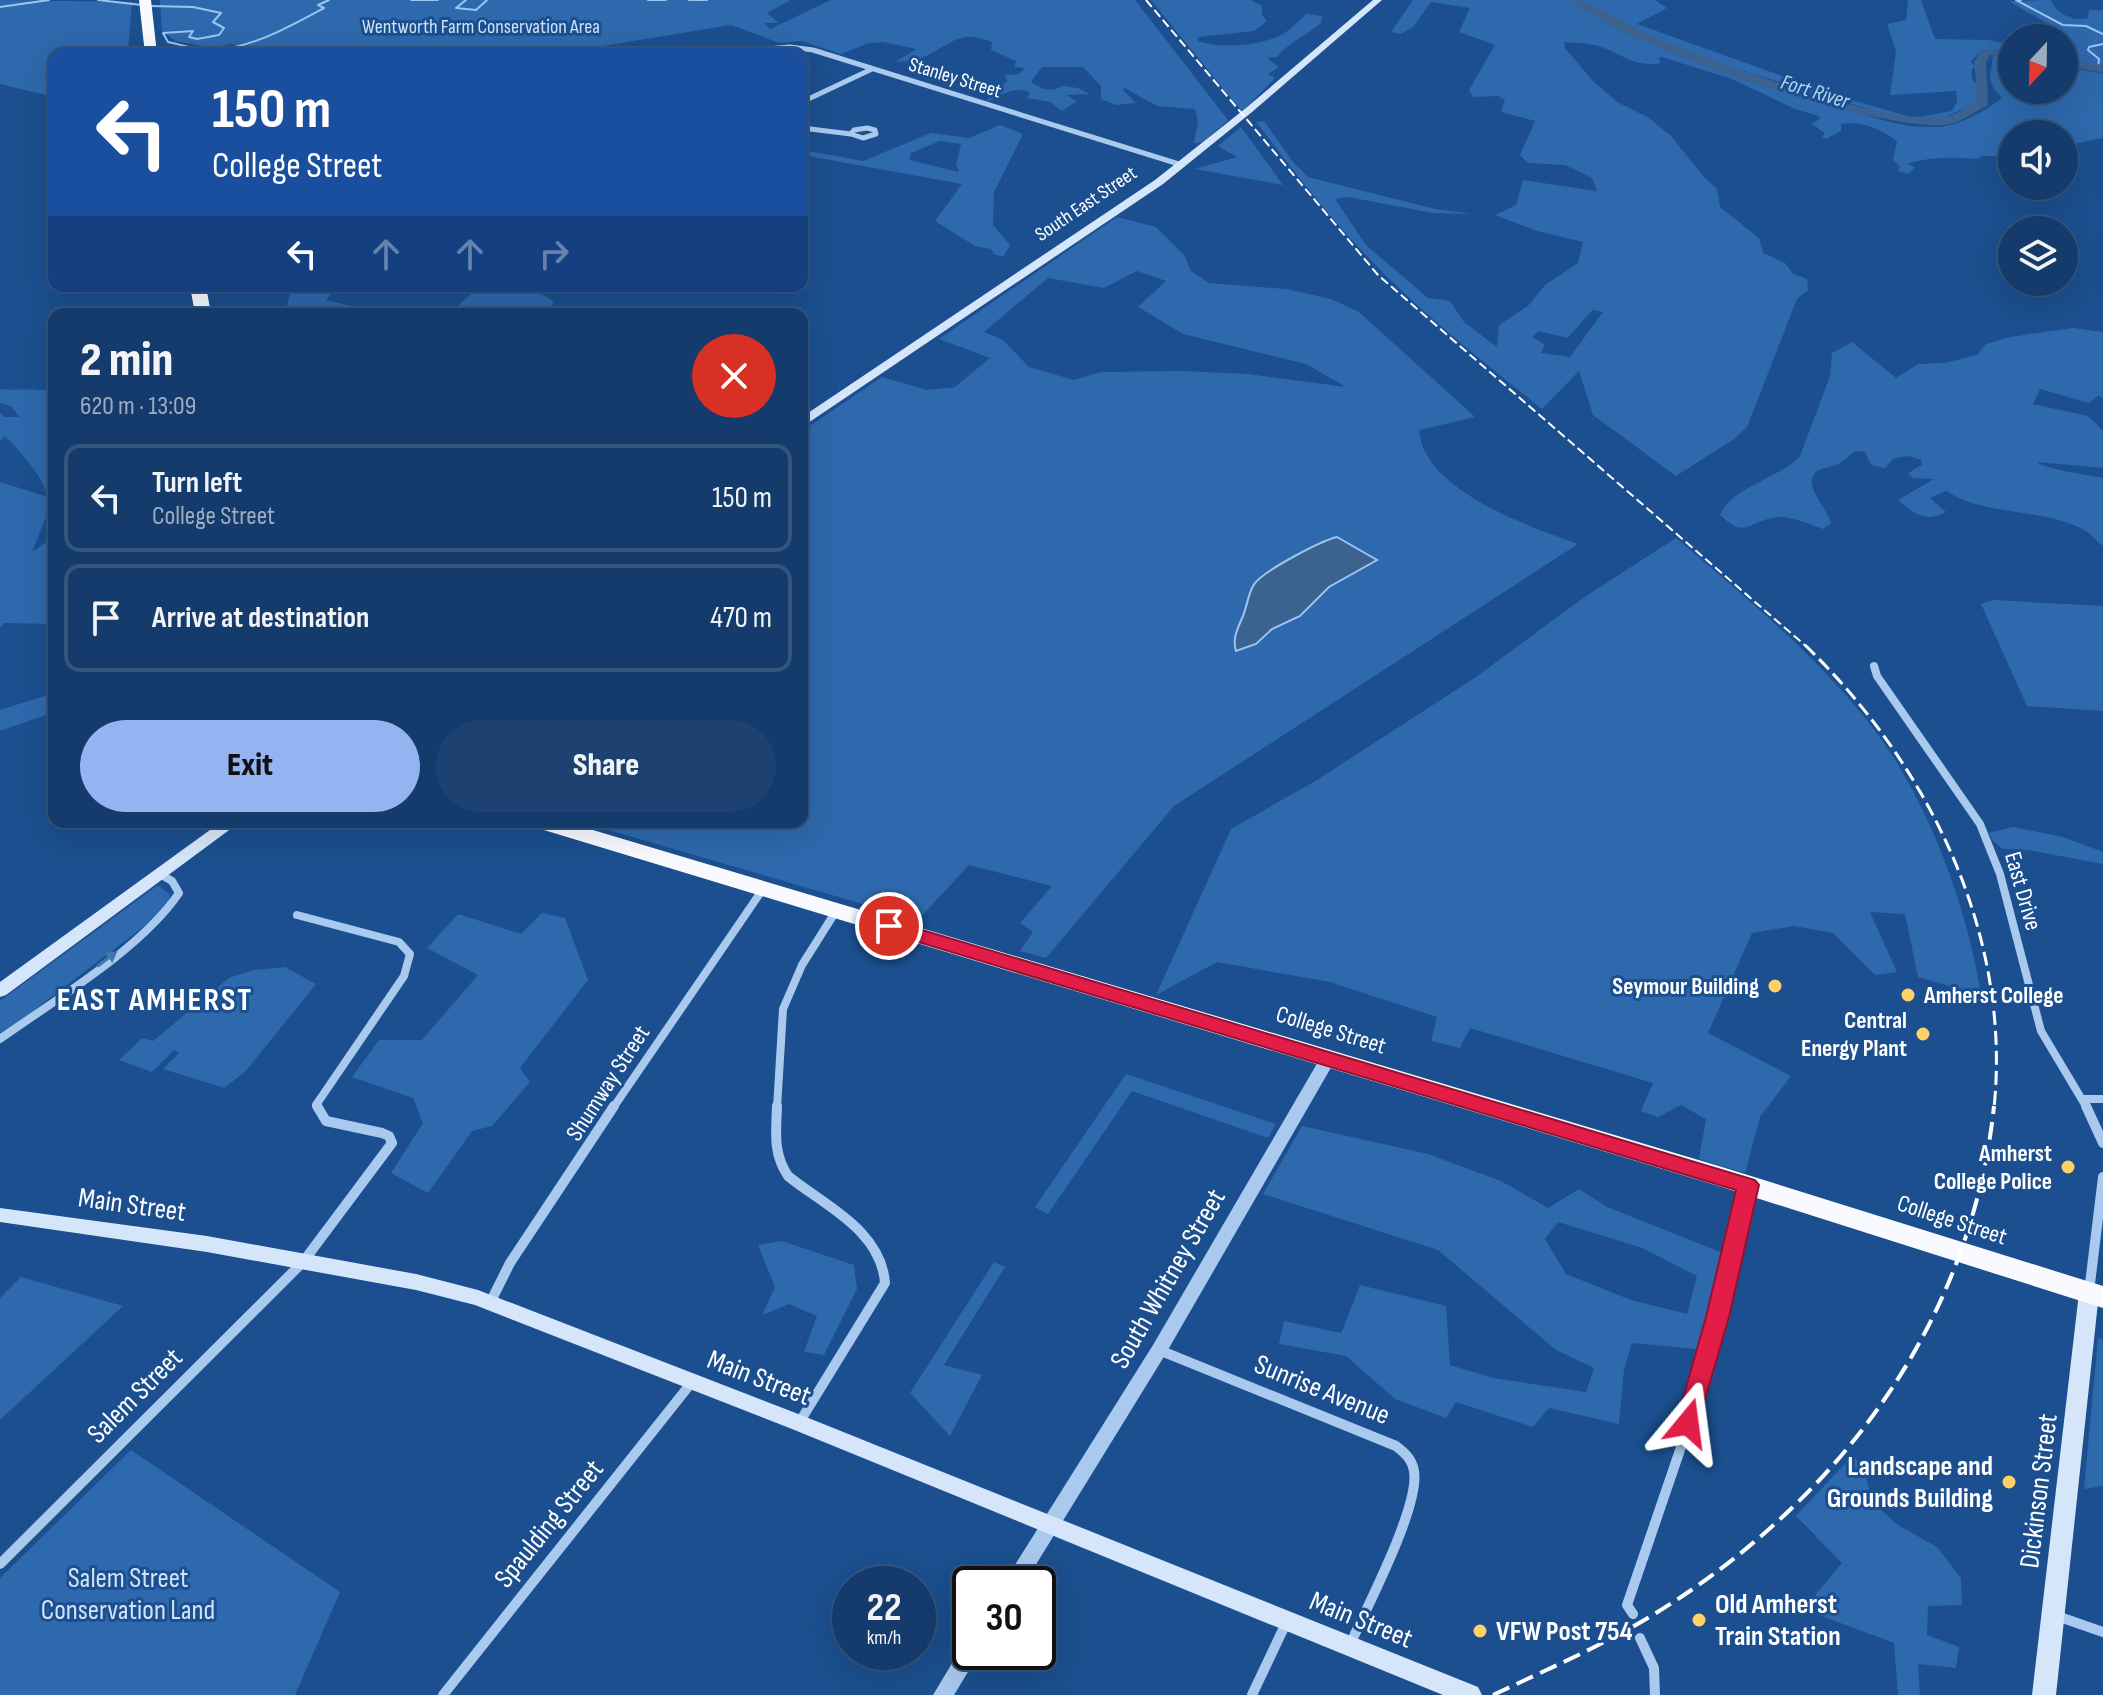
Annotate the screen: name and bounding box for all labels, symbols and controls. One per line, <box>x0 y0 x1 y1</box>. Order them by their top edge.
park label: Wentworth Farm Conservation Area <box>362 15 600 39</box>
north arrow <box>1998 24 2078 104</box>
map controls <box>1998 24 2078 296</box>
street label: Stanley Street <box>906 53 1004 103</box>
water label: Fort River <box>1778 69 1853 115</box>
text: 150 m <box>212 77 331 144</box>
icon: left <box>80 80 184 184</box>
button: sound <box>1998 120 2078 200</box>
text: College Street <box>212 145 382 188</box>
street label: South East Street <box>1031 161 1141 247</box>
button: layers <box>1998 216 2078 296</box>
icon: left <box>280 232 324 276</box>
icon: ahead <box>364 232 408 276</box>
icon: ahead <box>448 232 492 276</box>
icon: right <box>532 232 576 276</box>
text: 2 min <box>80 332 173 389</box>
button: close <box>692 334 776 418</box>
text: 620 m · 13:09 <box>80 391 196 422</box>
text: Turn left <box>152 465 242 501</box>
icon: left <box>84 476 128 520</box>
text: 150 m <box>712 480 772 516</box>
text: College Street <box>152 501 275 532</box>
icon: arrive <box>84 596 128 640</box>
text: Arrive at destination <box>152 600 369 636</box>
text: 470 m <box>710 600 772 636</box>
button: Exit <box>80 720 420 812</box>
button: Share <box>436 720 776 812</box>
street label: East Drive <box>1998 848 2048 934</box>
pin <box>855 892 923 960</box>
icon: arrive <box>867 904 911 948</box>
one-way arrow <box>97 952 118 967</box>
place label: Seymour Building <box>1612 972 1759 1001</box>
marker: Seymour Building <box>1766 977 1784 995</box>
district label: EAST AMHERST <box>57 981 253 1020</box>
place label: Amherst College <box>1923 981 2063 1010</box>
marker: Amherst College <box>1899 986 1917 1004</box>
street label: College Street <box>1272 1000 1390 1060</box>
place label: Central Energy Plant <box>1801 1006 1907 1063</box>
street label: Shumway Street <box>560 1020 656 1146</box>
marker: Central Energy Plant <box>1914 1025 1932 1043</box>
place label: Amherst College Police <box>1934 1139 2052 1196</box>
marker: Amherst College Police <box>2059 1158 2077 1176</box>
street label: Main Street <box>76 1181 188 1229</box>
street label: South Whitney Street <box>1103 1183 1233 1375</box>
street label: College Street <box>1894 1189 2010 1251</box>
street label: Salem Street <box>81 1342 189 1450</box>
street label: Main Street <box>703 1343 815 1413</box>
street label: Sunrise Avenue <box>1249 1348 1395 1432</box>
position arrow <box>1646 1381 1730 1465</box>
street label: Dickinson Street <box>2013 1412 2065 1570</box>
place label: Landscape and Grounds Building <box>1827 1450 1993 1515</box>
street label: Spaulding Street <box>487 1453 611 1595</box>
marker: Landscape and Grounds Building <box>2000 1473 2018 1491</box>
park label: Salem Street Conservation Land <box>41 1562 215 1627</box>
speed limit sign: 30 <box>952 1566 1056 1670</box>
text: 22 <box>866 1584 902 1632</box>
street label: Main Street <box>1305 1584 1417 1656</box>
place label: Old Amherst Train Station <box>1715 1588 1841 1653</box>
marker: Old Amherst Train Station <box>1690 1611 1708 1629</box>
place label: VFW Post 754 <box>1496 1615 1633 1648</box>
marker: VFW Post 754 <box>1471 1622 1489 1640</box>
text: km/h <box>867 1626 901 1650</box>

